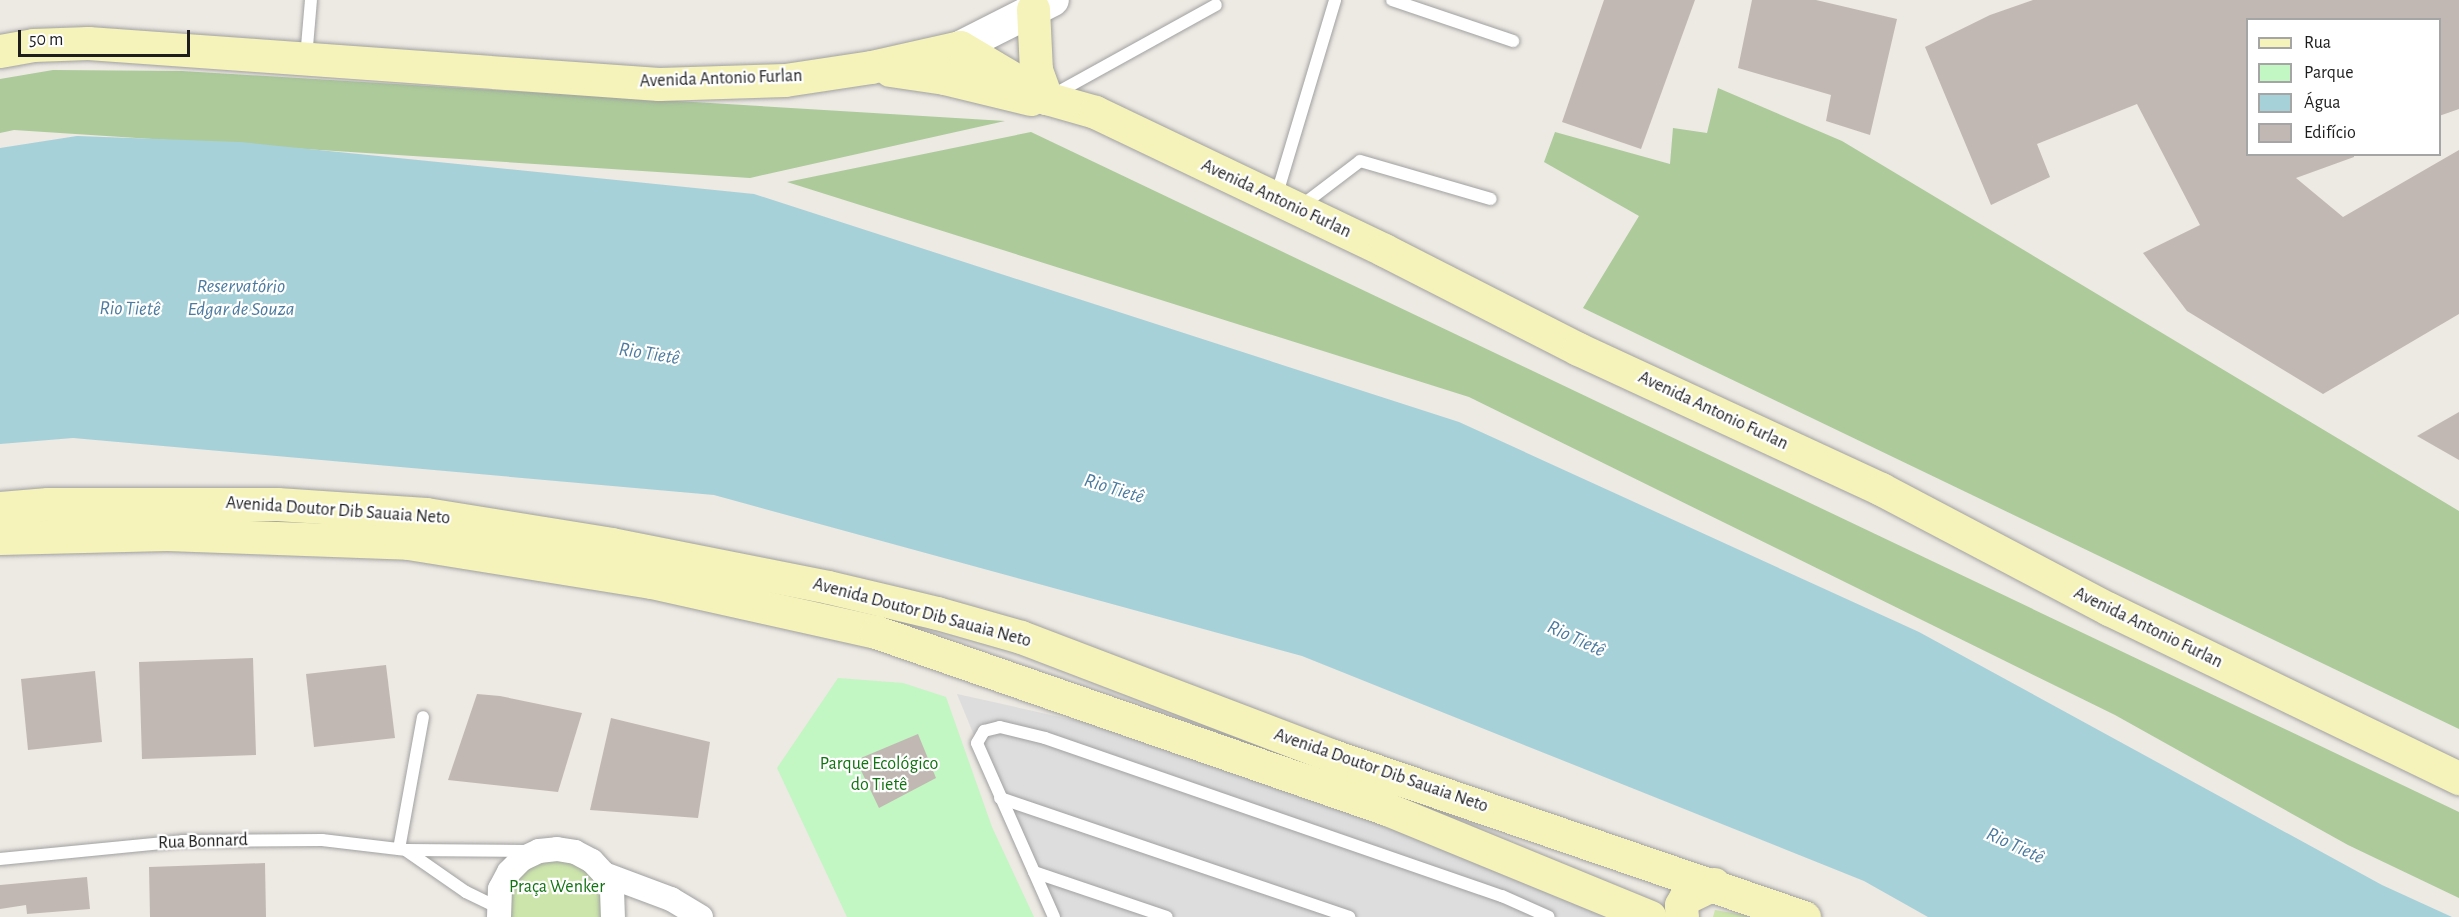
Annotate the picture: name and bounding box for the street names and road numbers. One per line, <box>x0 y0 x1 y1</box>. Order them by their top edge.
street label: Avenida Antonio Furlan <box>639 65 803 93</box>
street label: Avenida Antonio Furlan <box>1198 155 1354 243</box>
street label: Avenida Antonio Furlan <box>1635 367 1791 455</box>
street label: Avenida Doutor Dib Sauaia Neto <box>225 492 451 530</box>
street label: Avenida Doutor Dib Sauaia Neto <box>811 573 1033 653</box>
street label: Avenida Antonio Furlan <box>2070 583 2226 673</box>
street label: Avenida Doutor Dib Sauaia Neto <box>1271 724 1491 818</box>
street label: Rua Bonnard <box>158 830 248 854</box>

